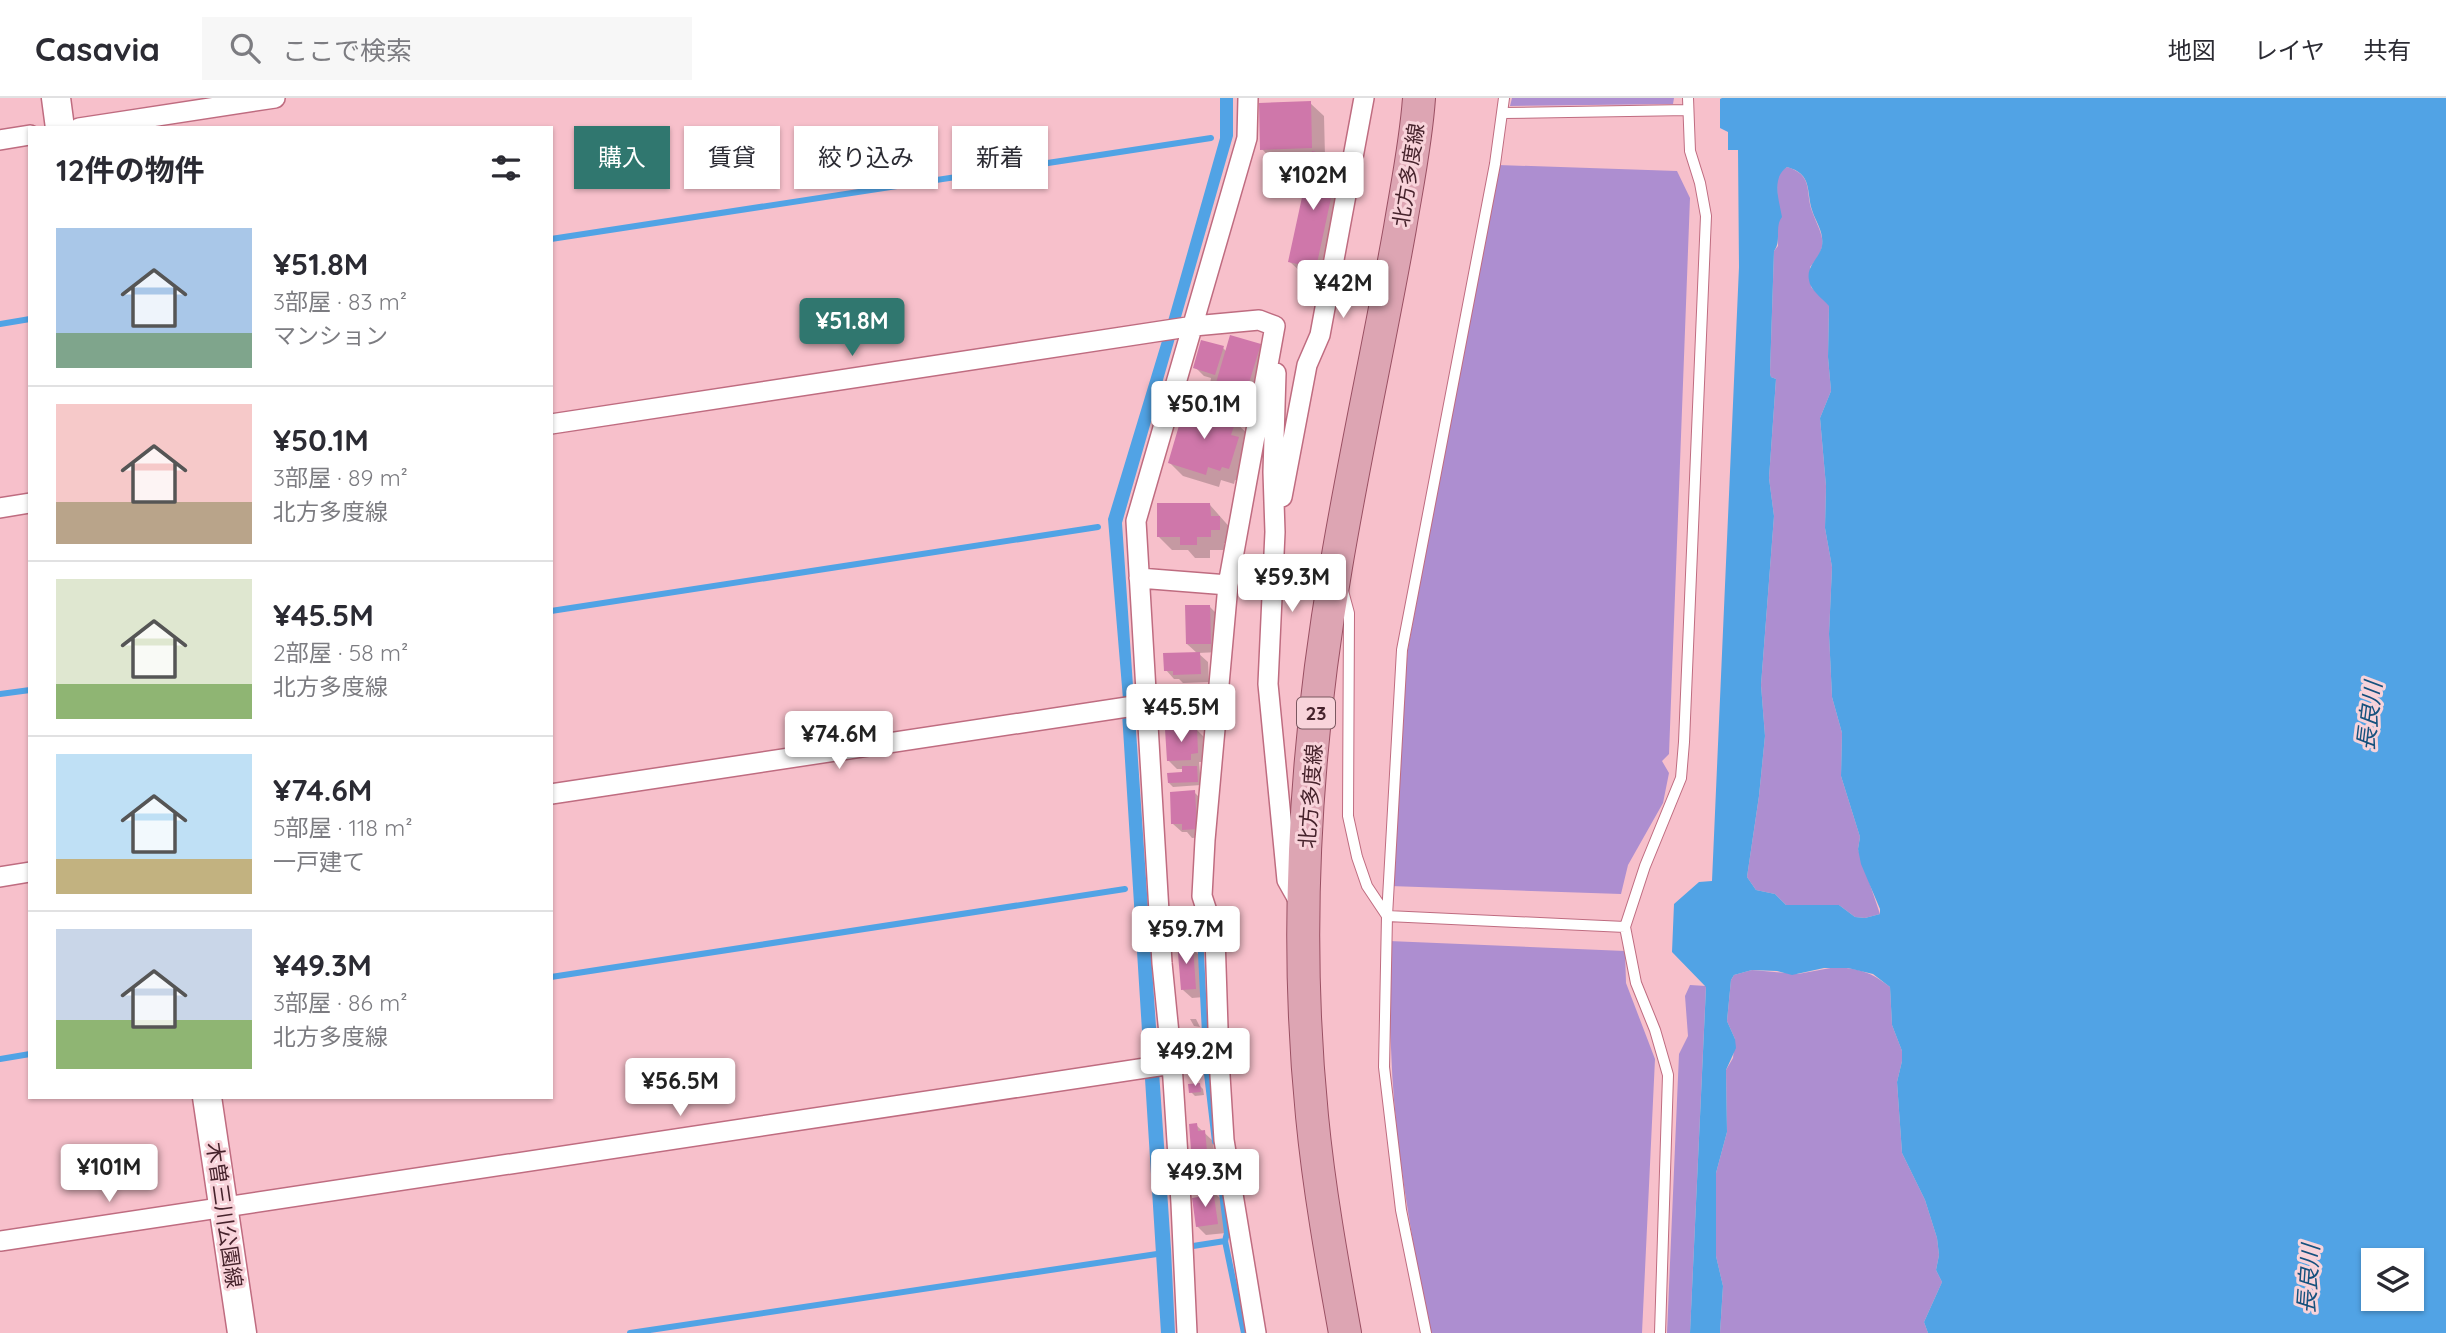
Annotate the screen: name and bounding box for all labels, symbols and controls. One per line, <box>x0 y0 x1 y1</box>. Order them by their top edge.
search box <box>202 17 692 80</box>
text: Casavia <box>35 28 160 69</box>
icon: search <box>226 29 264 67</box>
text: ここで検索 <box>282 34 412 67</box>
text: 地図 <box>2168 35 2216 65</box>
text: レイヤ <box>2254 35 2325 65</box>
text: 共有 <box>2363 35 2411 65</box>
street label: 北方多度線 <box>1387 121 1429 229</box>
chip: 購入 <box>574 126 670 189</box>
chip: 賃貸 <box>684 126 780 189</box>
chip: 絞り込み <box>794 126 938 189</box>
chip: 新着 <box>952 126 1048 189</box>
icon: filters <box>487 149 525 187</box>
text: 12件の物件 <box>56 151 205 189</box>
pin: ¥102M <box>1264 152 1362 212</box>
text: ¥102M <box>1279 160 1347 189</box>
text: ¥51.8M <box>273 245 368 283</box>
icon: home <box>112 256 196 340</box>
pin: ¥42M <box>1302 260 1384 320</box>
text: ¥42M <box>1313 268 1373 297</box>
text: 3部屋 · 83 m² <box>273 287 407 316</box>
pin: ¥51.8M <box>795 299 909 358</box>
text: ¥51.8M <box>815 306 889 335</box>
text: マンション <box>273 321 388 350</box>
pin: ¥50.1M <box>1147 382 1261 441</box>
text: ¥50.1M <box>1167 389 1241 418</box>
text: ¥50.1M <box>273 421 369 459</box>
icon: home <box>112 432 196 516</box>
text: 3部屋 · 89 m² <box>273 463 408 492</box>
text: 北方多度線 <box>273 497 388 526</box>
pin: ¥59.3M <box>1235 554 1349 614</box>
text: ¥59.3M <box>1254 562 1330 591</box>
text: ¥45.5M <box>273 596 374 634</box>
icon: home <box>112 607 196 691</box>
text: 2部屋 · 58 m² <box>273 638 408 667</box>
text: 北方多度線 <box>273 672 388 701</box>
water label: 長良川 <box>2350 677 2388 752</box>
pin: ¥45.5M <box>1124 684 1238 744</box>
text: ¥45.5M <box>1142 692 1220 721</box>
road number: 23 <box>1297 698 1335 728</box>
pin: ¥74.6M <box>782 712 896 771</box>
text: ¥74.6M <box>801 719 877 748</box>
street label: 北方多度線 <box>1293 743 1327 849</box>
text: ¥74.6M <box>273 771 372 809</box>
icon: home <box>112 782 196 866</box>
text: 5部屋 · 118 m² <box>273 813 413 842</box>
text: 一戸建て <box>273 847 365 876</box>
pin: ¥59.7M <box>1129 906 1243 966</box>
text: ¥59.7M <box>1148 914 1224 943</box>
text: ¥49.3M <box>273 946 372 984</box>
icon: home <box>112 957 196 1041</box>
text: 3部屋 · 86 m² <box>273 988 407 1017</box>
text: 北方多度線 <box>273 1022 388 1051</box>
pin: ¥49.2M <box>1138 1028 1252 1088</box>
text: ¥49.2M <box>1157 1036 1233 1065</box>
pin: ¥56.5M <box>623 1058 737 1118</box>
text: ¥56.5M <box>641 1066 719 1095</box>
street label: 木曽三川公園線 <box>202 1140 248 1290</box>
pin: ¥101M <box>60 1144 158 1204</box>
pin: ¥49.3M <box>1148 1150 1262 1209</box>
text: ¥101M <box>77 1152 141 1181</box>
text: ¥49.3M <box>1167 1157 1243 1186</box>
water label: 長良川 <box>2291 1241 2325 1314</box>
map controls <box>2361 1248 2424 1311</box>
button: layers <box>2361 1248 2424 1311</box>

